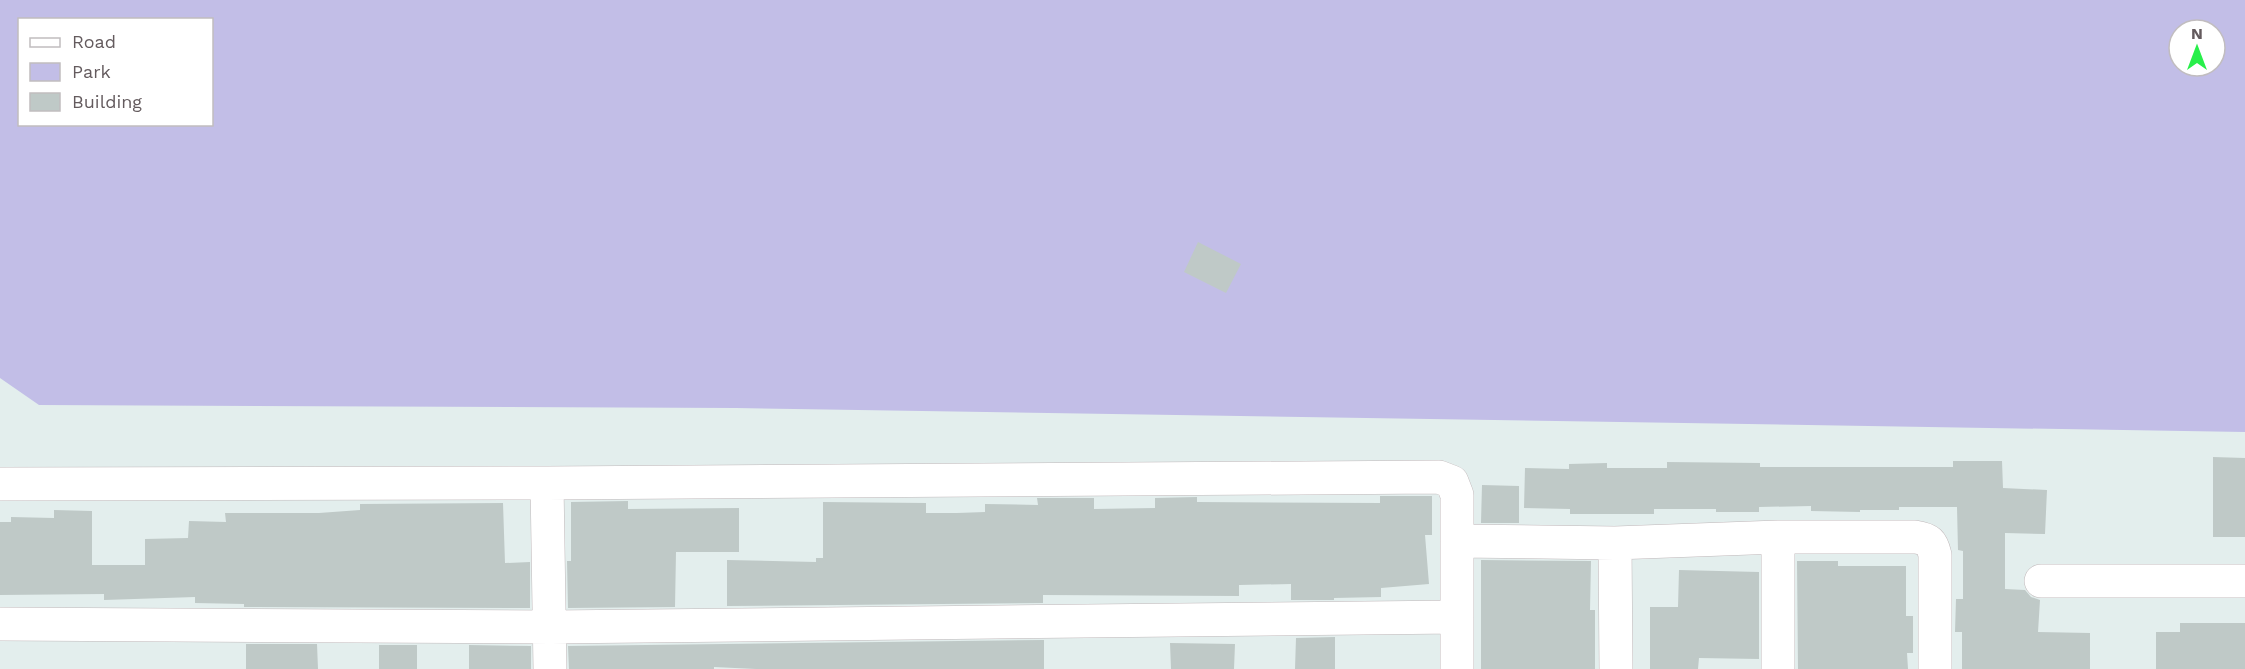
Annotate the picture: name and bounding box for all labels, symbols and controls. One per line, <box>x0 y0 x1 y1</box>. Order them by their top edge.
legend <box>18 18 213 126</box>
north arrow <box>2167 18 2227 78</box>
text: N <box>2191 24 2203 43</box>
text: Road <box>72 31 116 52</box>
text: Park <box>72 61 111 82</box>
text: Building <box>72 91 142 112</box>

